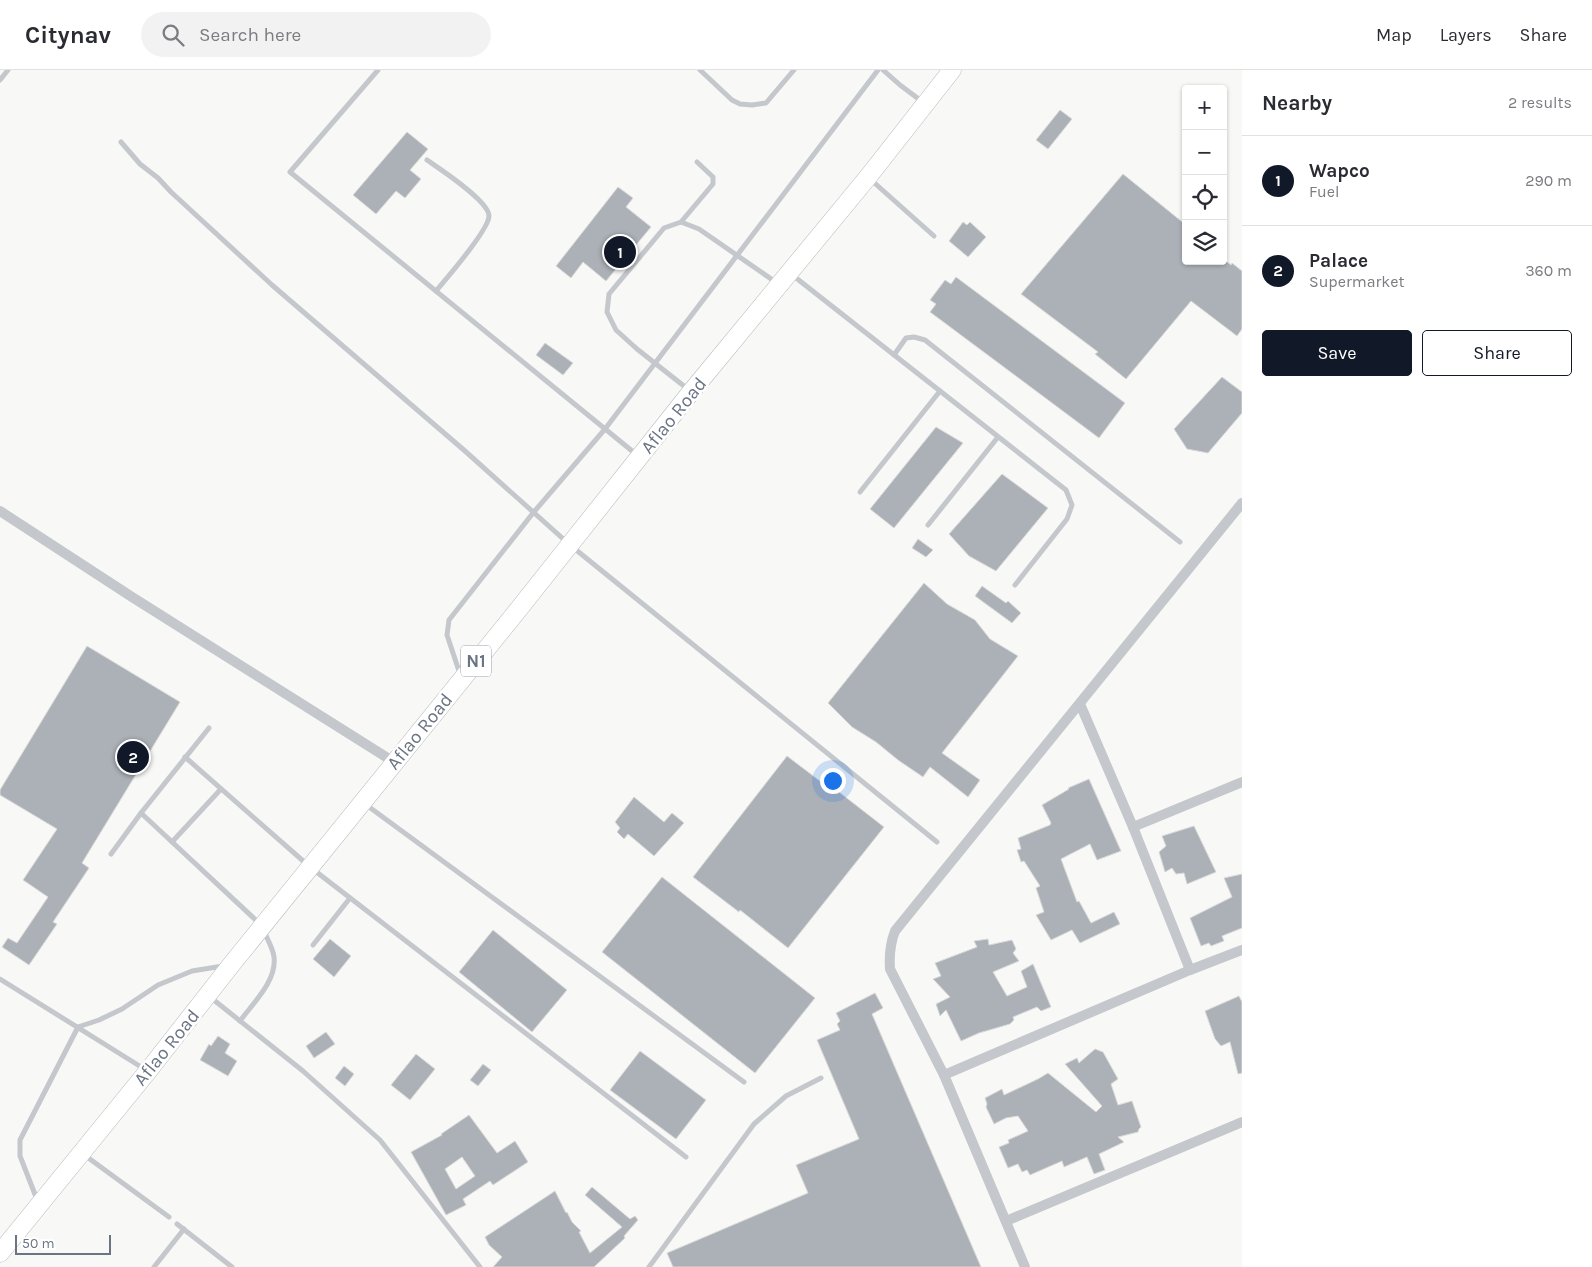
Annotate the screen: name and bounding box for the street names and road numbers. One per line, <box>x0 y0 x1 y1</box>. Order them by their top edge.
street label: Aflao Road <box>636 373 711 458</box>
road number: N1 <box>461 646 491 676</box>
street label: Aflao Road <box>382 689 457 774</box>
street label: Aflao Road <box>129 1005 204 1090</box>

